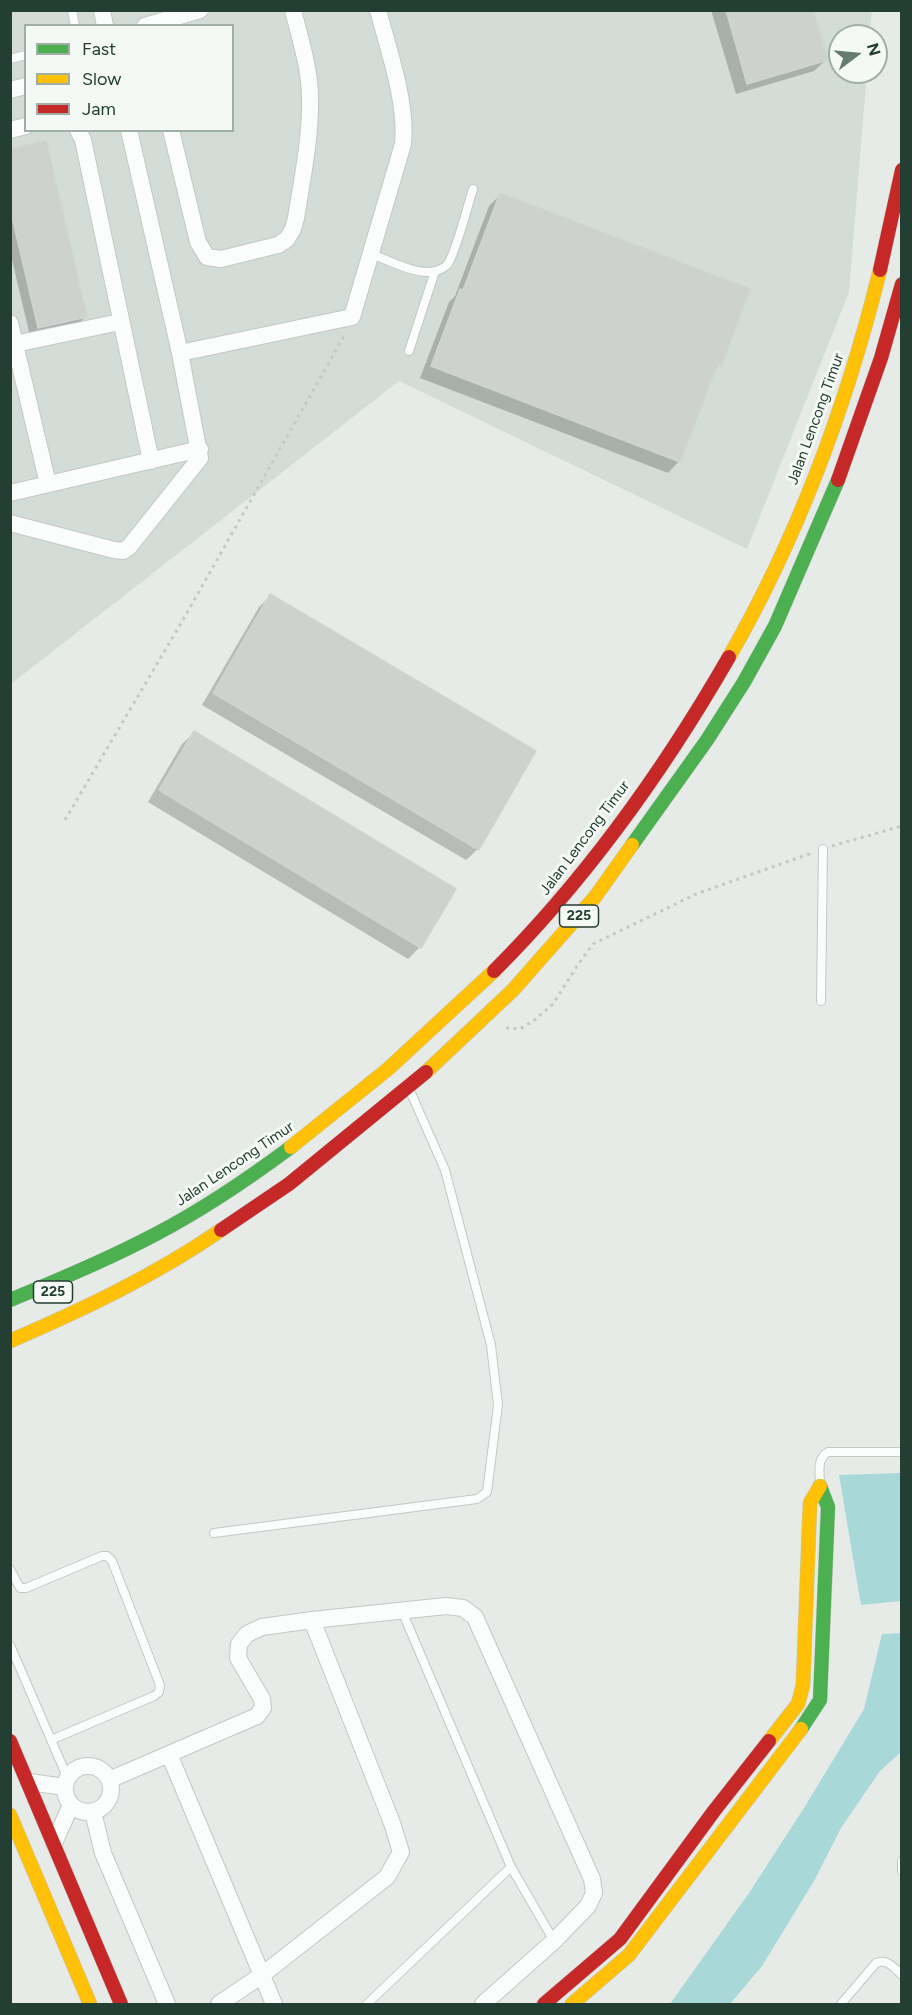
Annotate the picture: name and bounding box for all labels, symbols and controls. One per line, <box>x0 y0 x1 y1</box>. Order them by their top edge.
legend <box>24 24 234 132</box>
north arrow <box>828 24 888 84</box>
text: Fast <box>82 38 116 60</box>
text: N <box>863 41 885 58</box>
text: Slow <box>82 68 121 90</box>
text: Jam <box>82 98 116 120</box>
street label: Jalan Lencong Timur <box>784 351 848 487</box>
street label: Jalan Lencong Timur <box>536 777 634 899</box>
road number: 225 <box>560 905 598 927</box>
street label: Jalan Lencong Timur <box>173 1118 297 1210</box>
road number: 225 <box>34 1281 72 1303</box>

